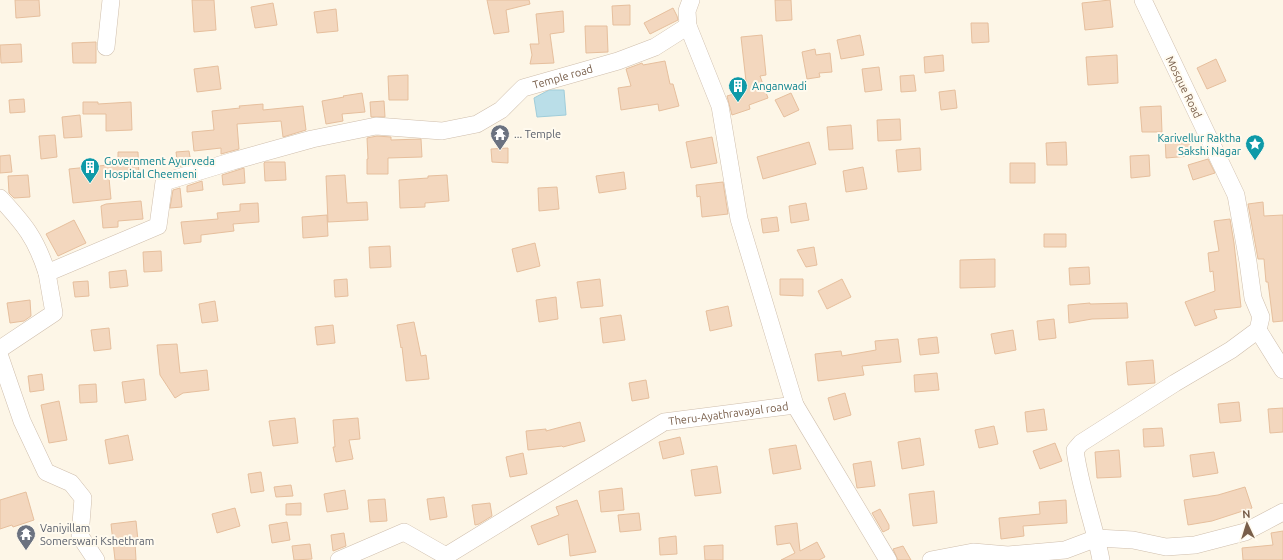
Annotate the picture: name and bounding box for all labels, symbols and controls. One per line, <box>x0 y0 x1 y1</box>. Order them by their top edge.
street label: Mosque Road <box>1164 54 1204 120</box>
street label: Temple road <box>531 62 594 91</box>
building icon: Anganwadi <box>727 75 749 103</box>
place label: Anganwadi <box>752 80 807 92</box>
temple icon: ... Temple <box>489 123 511 151</box>
place label: ... Temple <box>514 128 561 140</box>
place label: Karivellur Raktha Sakshi Nagar <box>1157 132 1242 157</box>
place icon: Karivellur Raktha Sakshi Nagar <box>1244 133 1266 161</box>
place label: Government Ayurveda Hospital Cheemeni <box>104 155 215 180</box>
building icon: Government Ayurveda Hospital Cheemeni <box>79 156 101 184</box>
street label: Theru-Ayathravayal road <box>668 400 789 427</box>
north arrow <box>1227 504 1267 544</box>
text: N <box>1242 508 1251 520</box>
place label: Vaniyillam Somerswari Kshethram <box>40 522 154 547</box>
temple icon: Vaniyillam Somerswari Kshethram <box>15 523 37 551</box>

